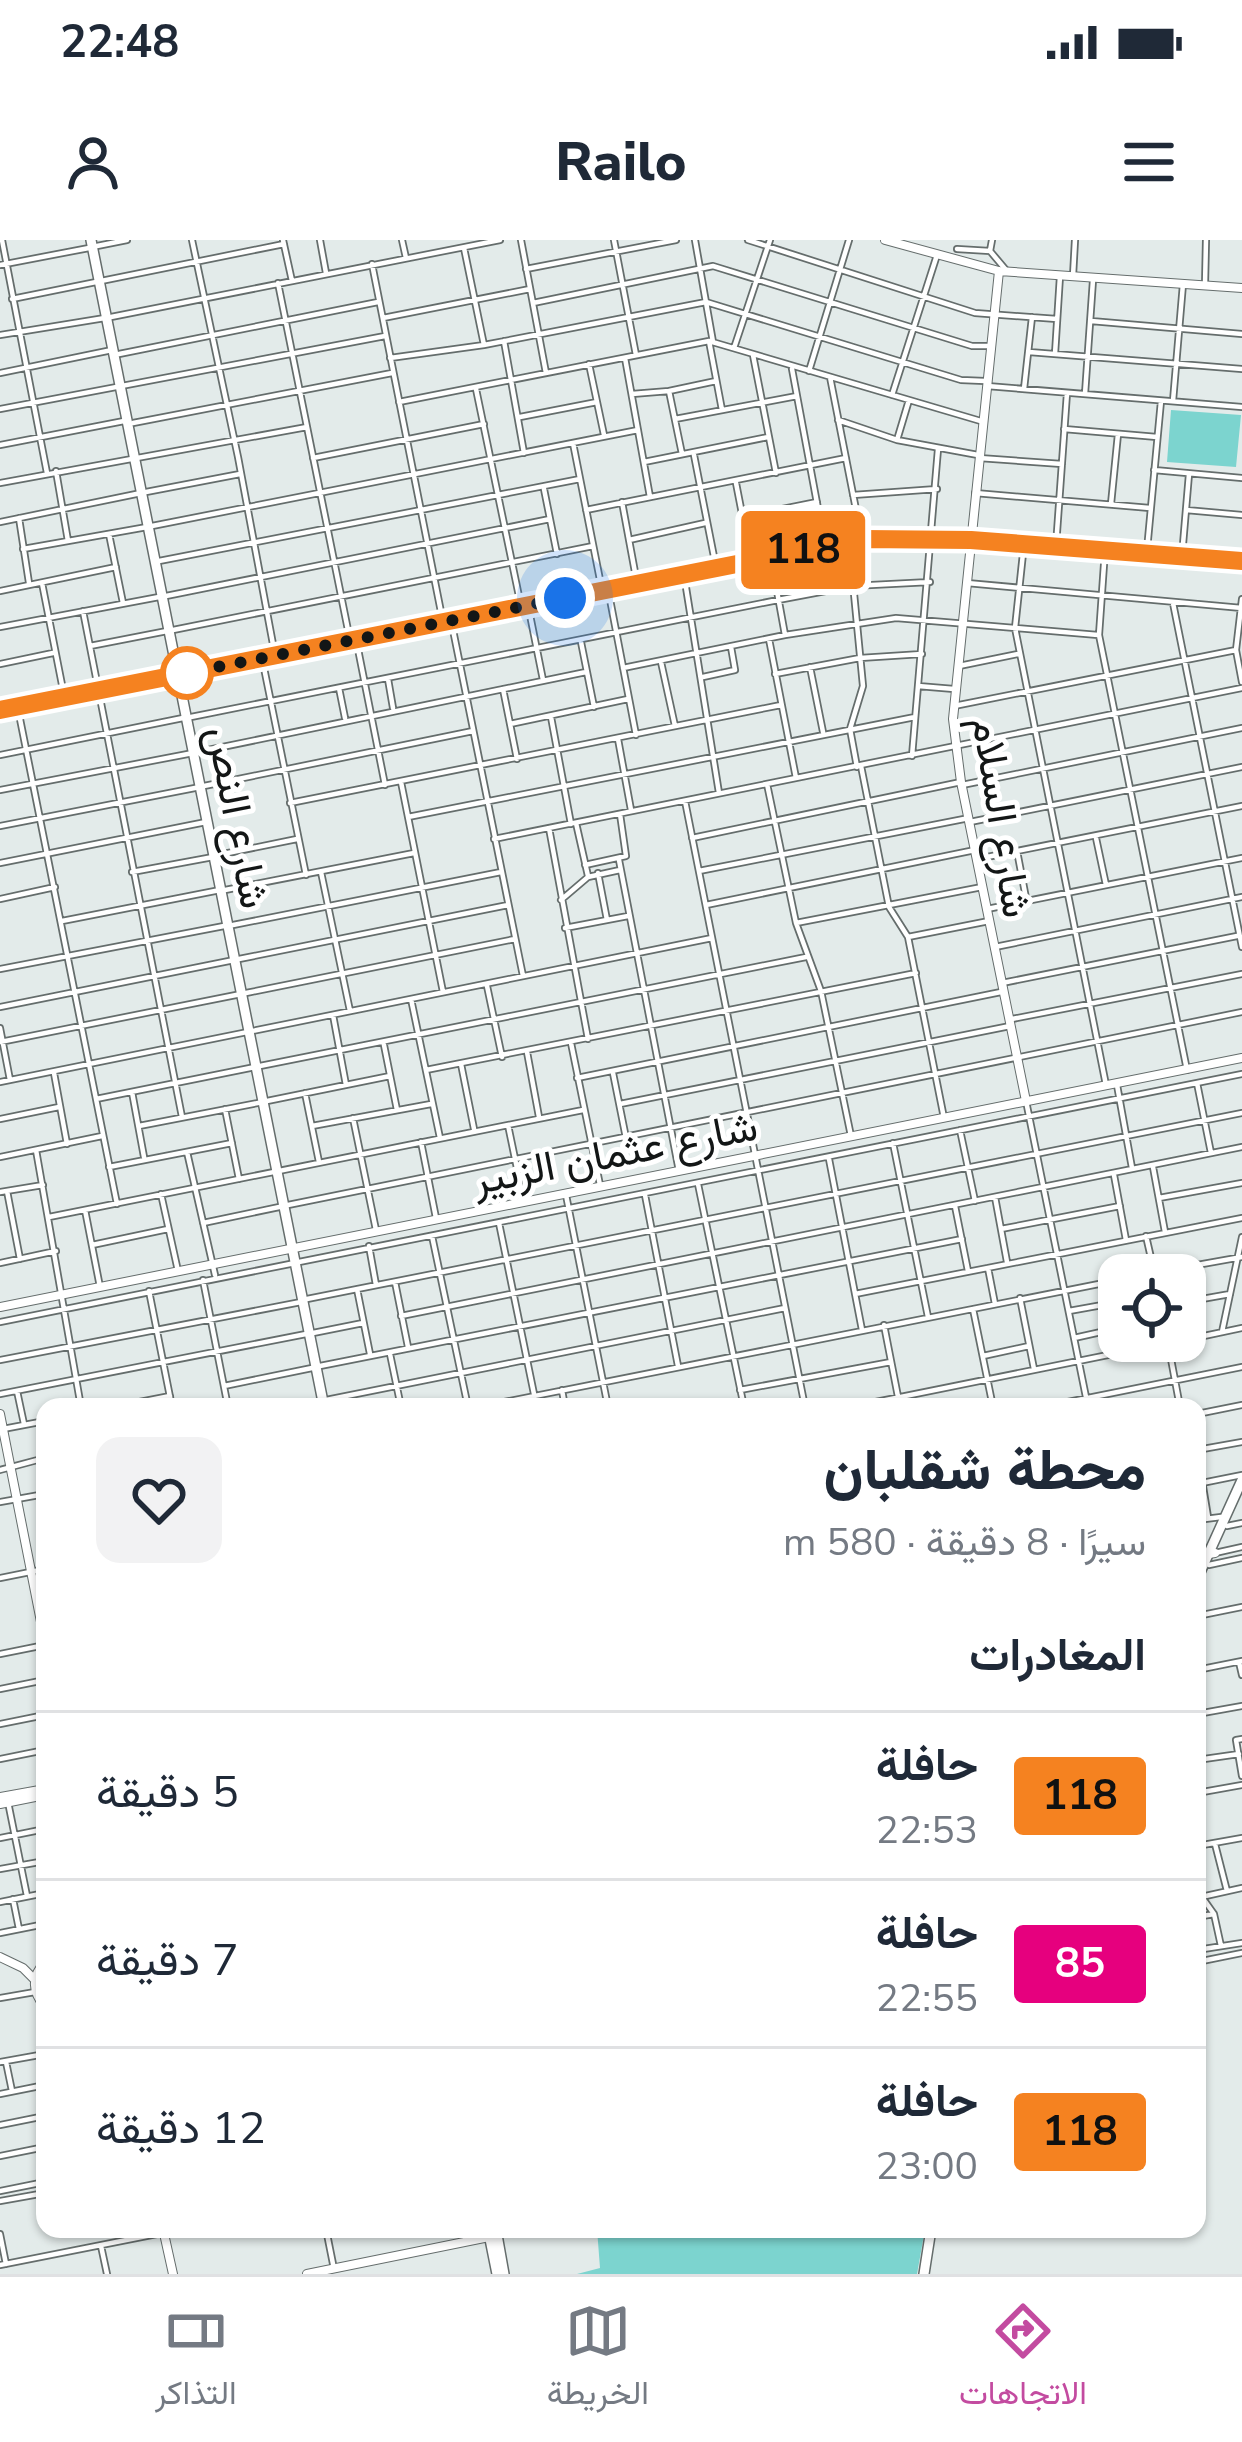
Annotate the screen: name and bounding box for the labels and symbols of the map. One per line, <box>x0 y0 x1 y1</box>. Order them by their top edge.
line badge: 118 <box>734 511 872 589</box>
your location <box>535 568 595 628</box>
unlabelled marker <box>162 648 212 698</box>
street label: شارع السلام <box>958 713 1046 922</box>
street label: شارع النص <box>192 721 283 913</box>
street label: شارع عثمان الزبير <box>467 1098 762 1209</box>

